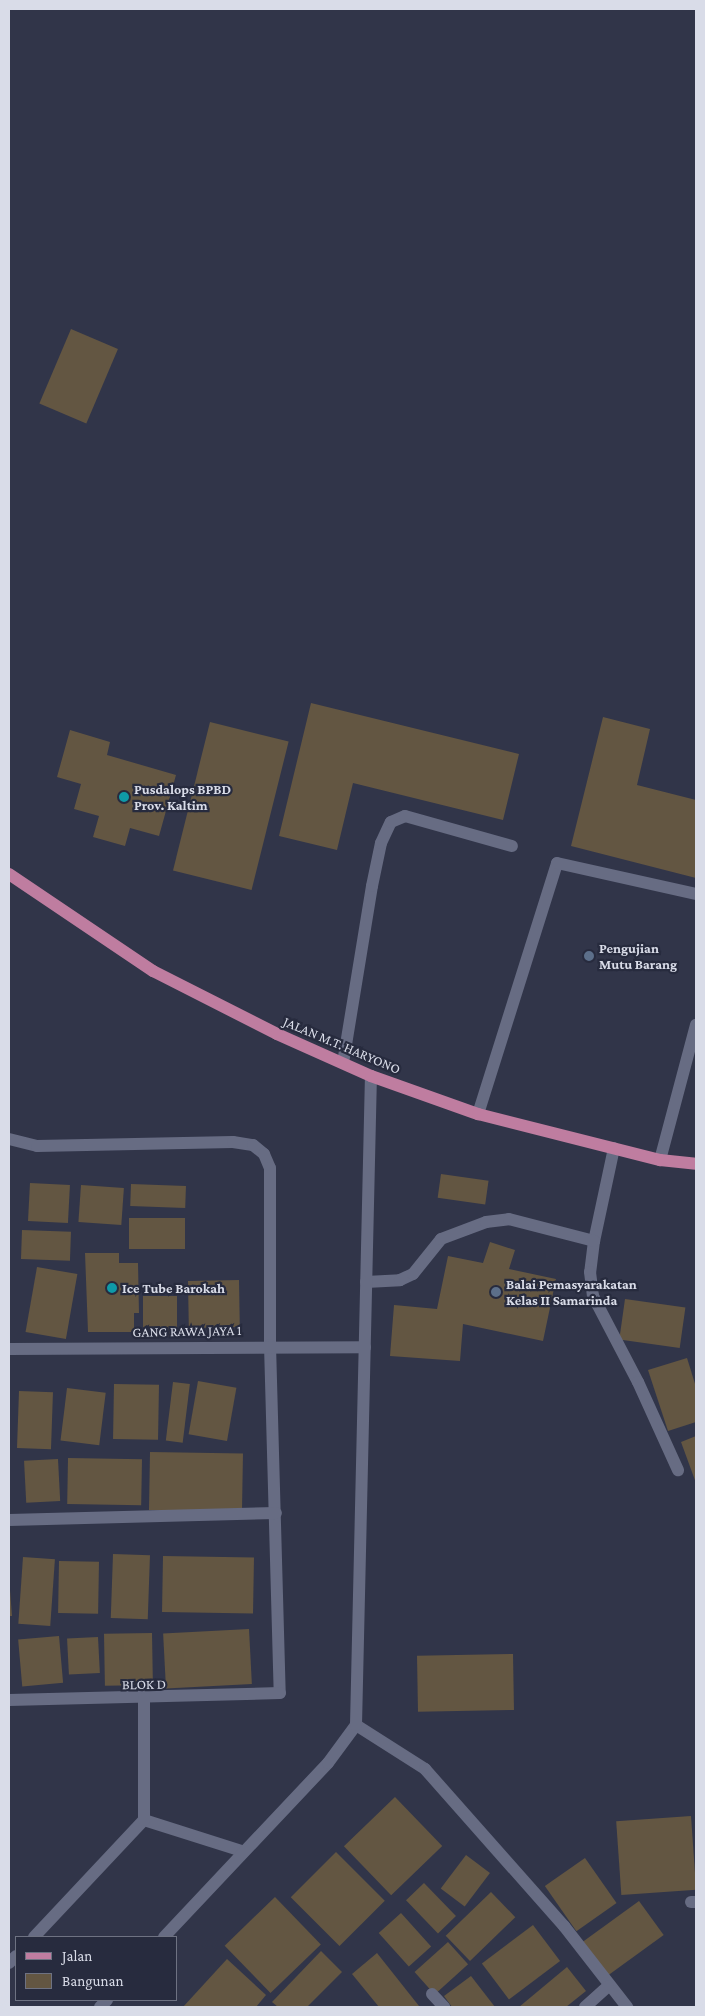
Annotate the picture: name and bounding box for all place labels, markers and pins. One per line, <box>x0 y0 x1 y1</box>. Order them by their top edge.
place label: Pusdalops BPBD Prov. Kaltim <box>134 781 231 814</box>
marker: Pusdalops BPBD Prov. Kaltim <box>118 791 130 803</box>
place label: Pengujian Mutu Barang <box>599 940 677 972</box>
marker: Pengujian Mutu Barang <box>583 950 595 962</box>
place label: Balai Pemasyarakatan Kelas II Samarinda <box>506 1276 637 1308</box>
place label: Ice Tube Barokah <box>122 1280 225 1296</box>
marker: Ice Tube Barokah <box>106 1282 118 1294</box>
marker: Balai Pemasyarakatan Kelas II Samarinda <box>490 1286 502 1298</box>

